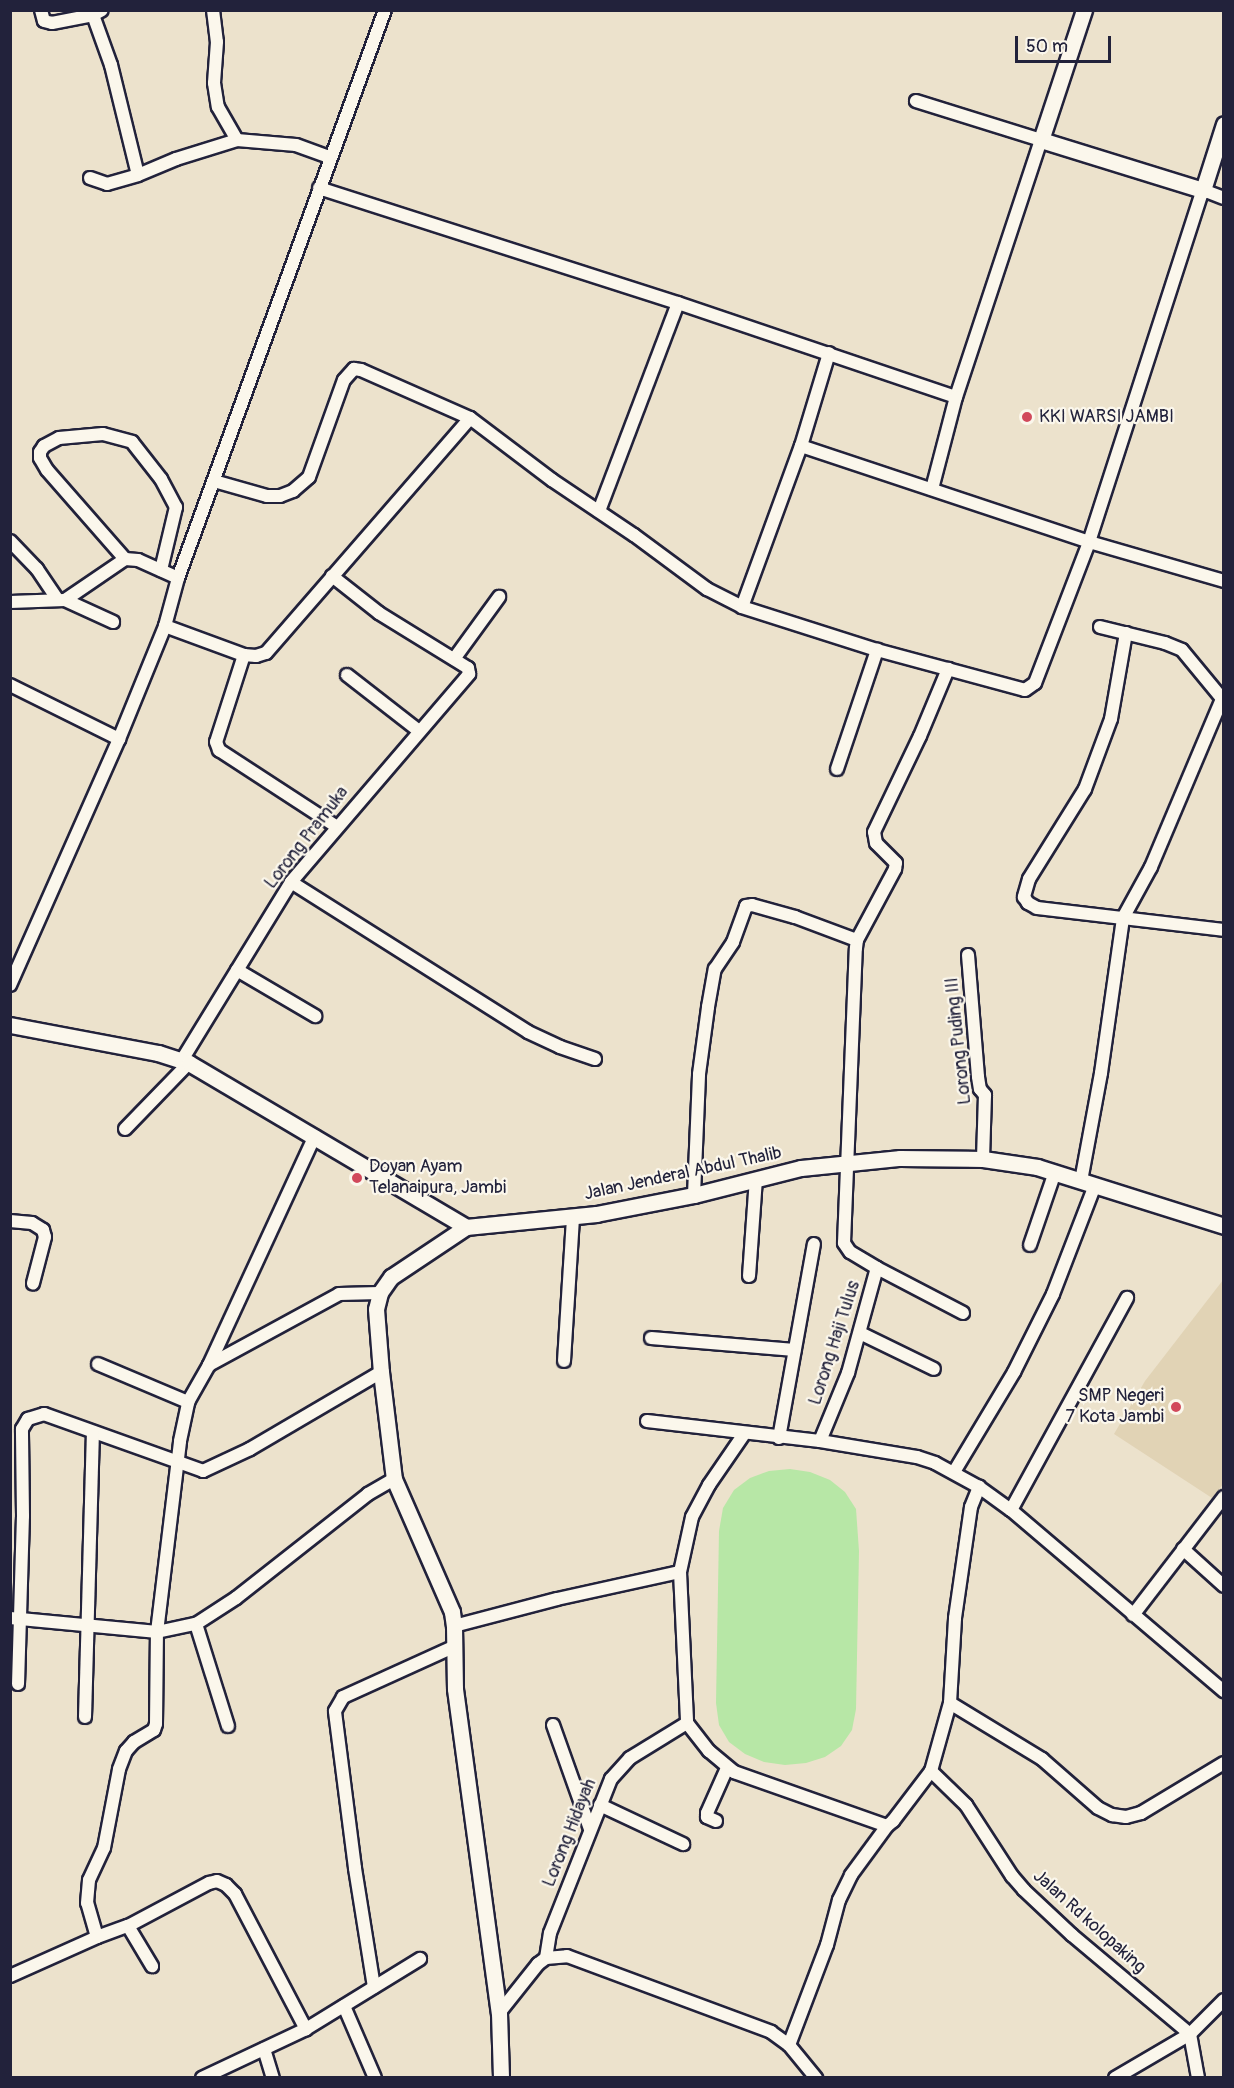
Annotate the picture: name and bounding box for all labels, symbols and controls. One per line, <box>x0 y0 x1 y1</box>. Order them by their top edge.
scale bar <box>1018 24 1114 62</box>
text: 50 m <box>1026 35 1068 58</box>
place label: KKI WARSI JAMBI <box>1039 406 1174 428</box>
marker: KKI WARSI JAMBI <box>1020 410 1034 424</box>
street label: Lorong Pramuka <box>260 783 354 893</box>
street label: Lorong Puding III <box>942 976 976 1106</box>
street label: Jalan Jenderal Abdul Thalib <box>582 1143 784 1205</box>
place label: Doyan Ayam Telanaipura, Jambi <box>369 1157 506 1200</box>
marker: Doyan Ayam Telanaipura, Jambi <box>350 1171 364 1185</box>
street label: Lorong Haji Tulus <box>805 1278 865 1408</box>
place label: SMP Negeri 7 Kota Jambi <box>1066 1386 1164 1428</box>
marker: SMP Negeri 7 Kota Jambi <box>1169 1400 1183 1414</box>
street label: Lorong Hidayah <box>538 1776 602 1890</box>
street label: Jalan Rd kolopaking <box>1028 1866 1150 1978</box>

